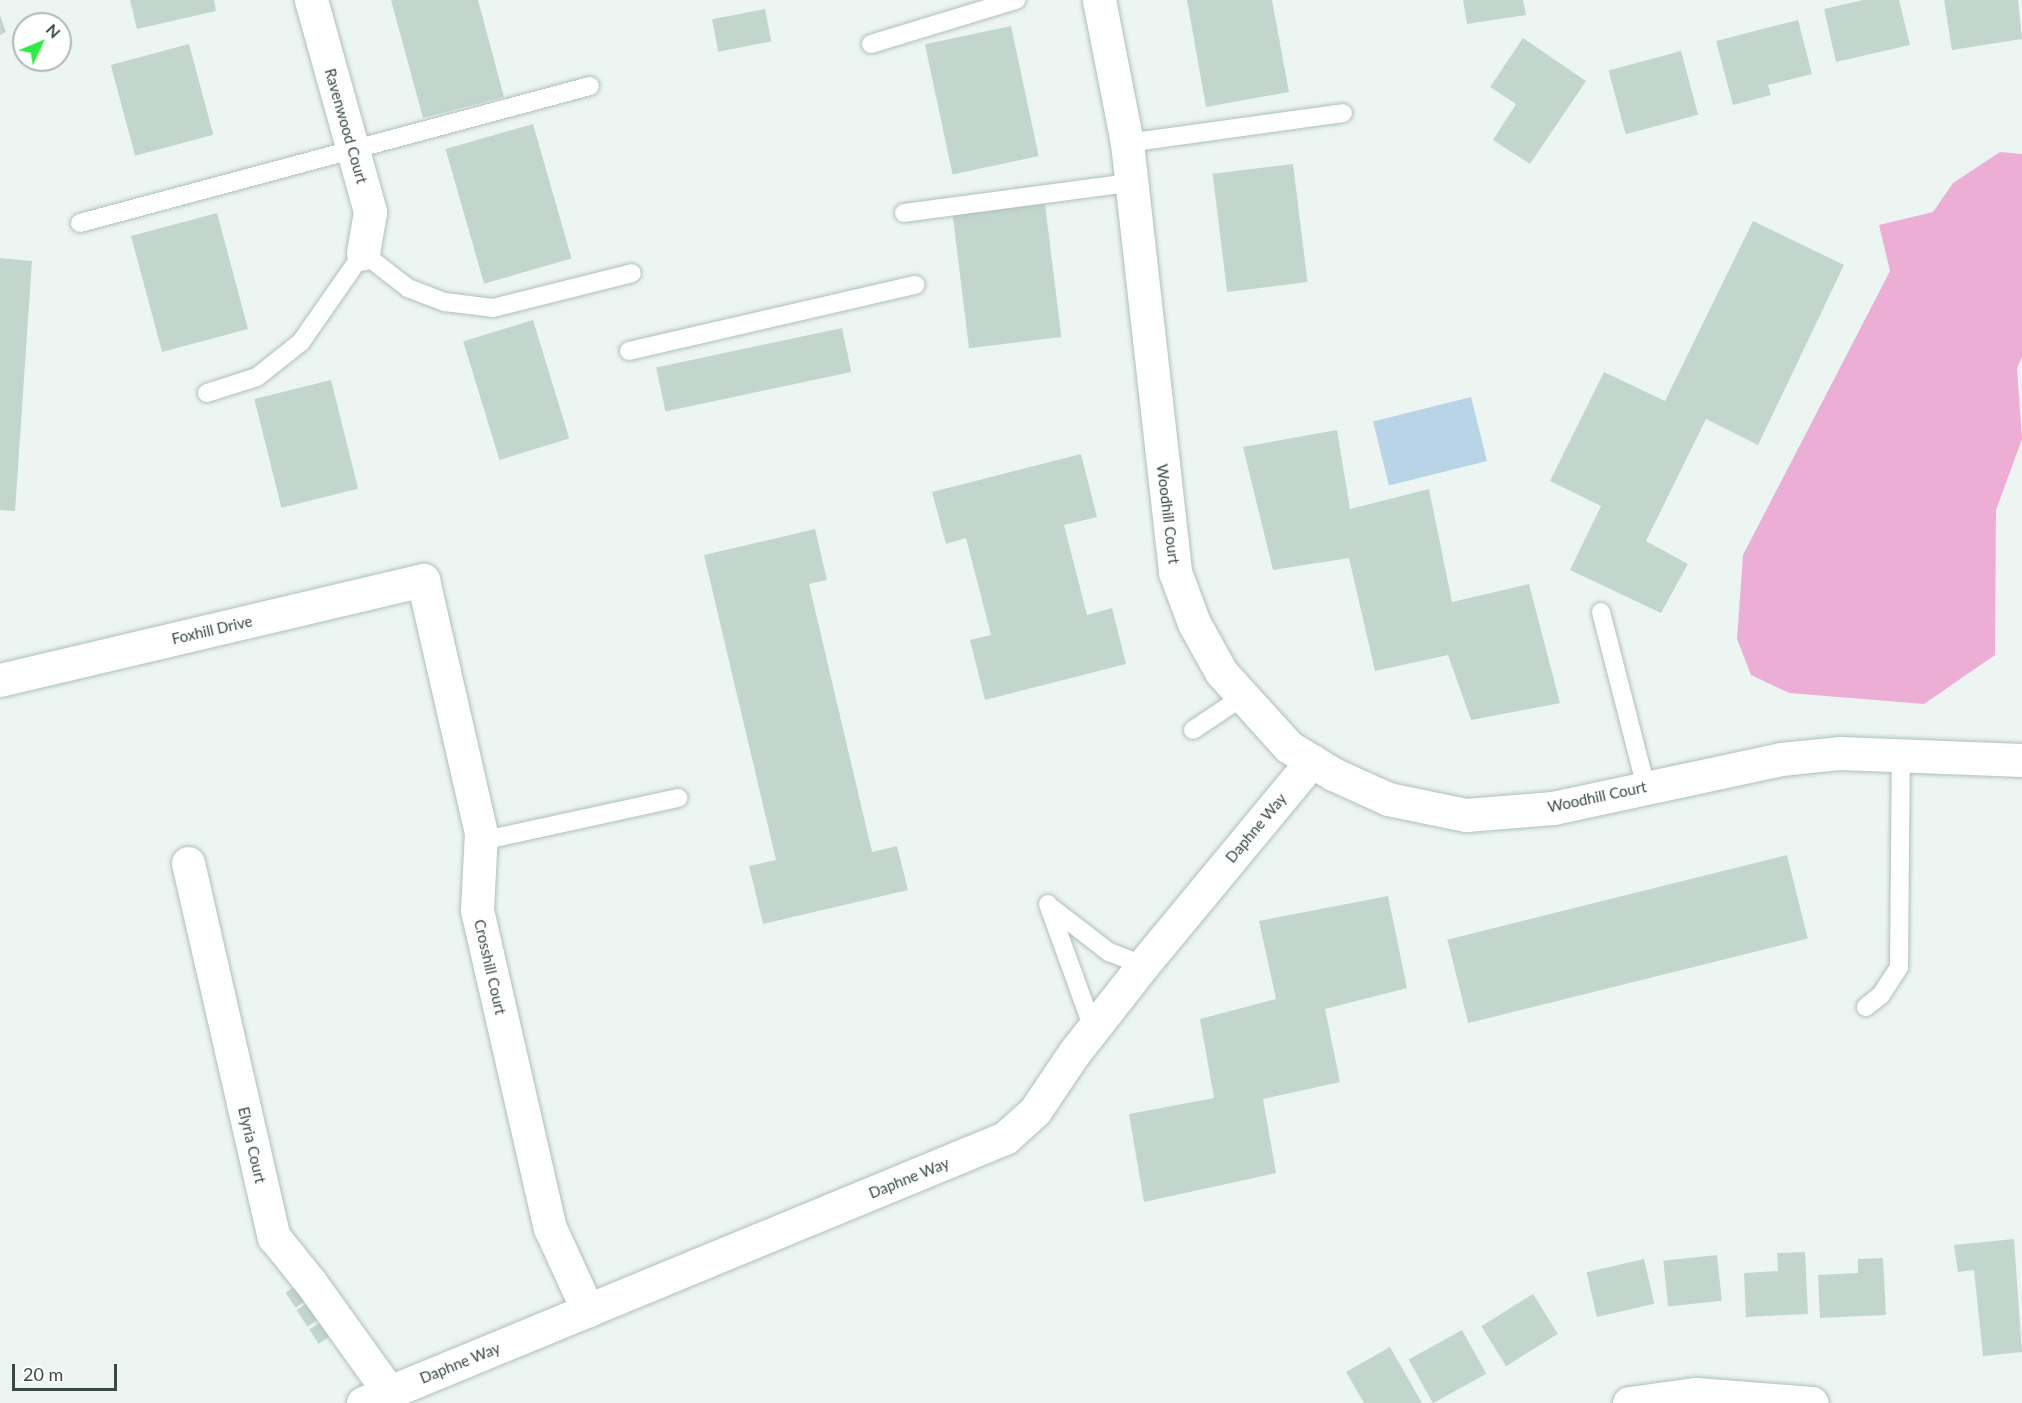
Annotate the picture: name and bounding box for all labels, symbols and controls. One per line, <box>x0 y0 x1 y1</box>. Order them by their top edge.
north arrow <box>12 12 72 72</box>
text: N <box>43 19 65 42</box>
street label: Ravenwood Court <box>321 66 371 186</box>
street label: Woodhill Court <box>1153 463 1183 565</box>
street label: Foxhill Drive <box>170 612 254 648</box>
street label: Woodhill Court <box>1546 778 1648 816</box>
street label: Daphne Way <box>1222 790 1290 866</box>
street label: Crosshill Court <box>470 918 510 1016</box>
street label: Elyria Court <box>234 1105 270 1185</box>
street label: Daphne Way <box>866 1154 952 1202</box>
street label: Daphne Way <box>417 1339 503 1387</box>
scale bar <box>15 1352 120 1390</box>
text: 20 m <box>23 1363 63 1385</box>

